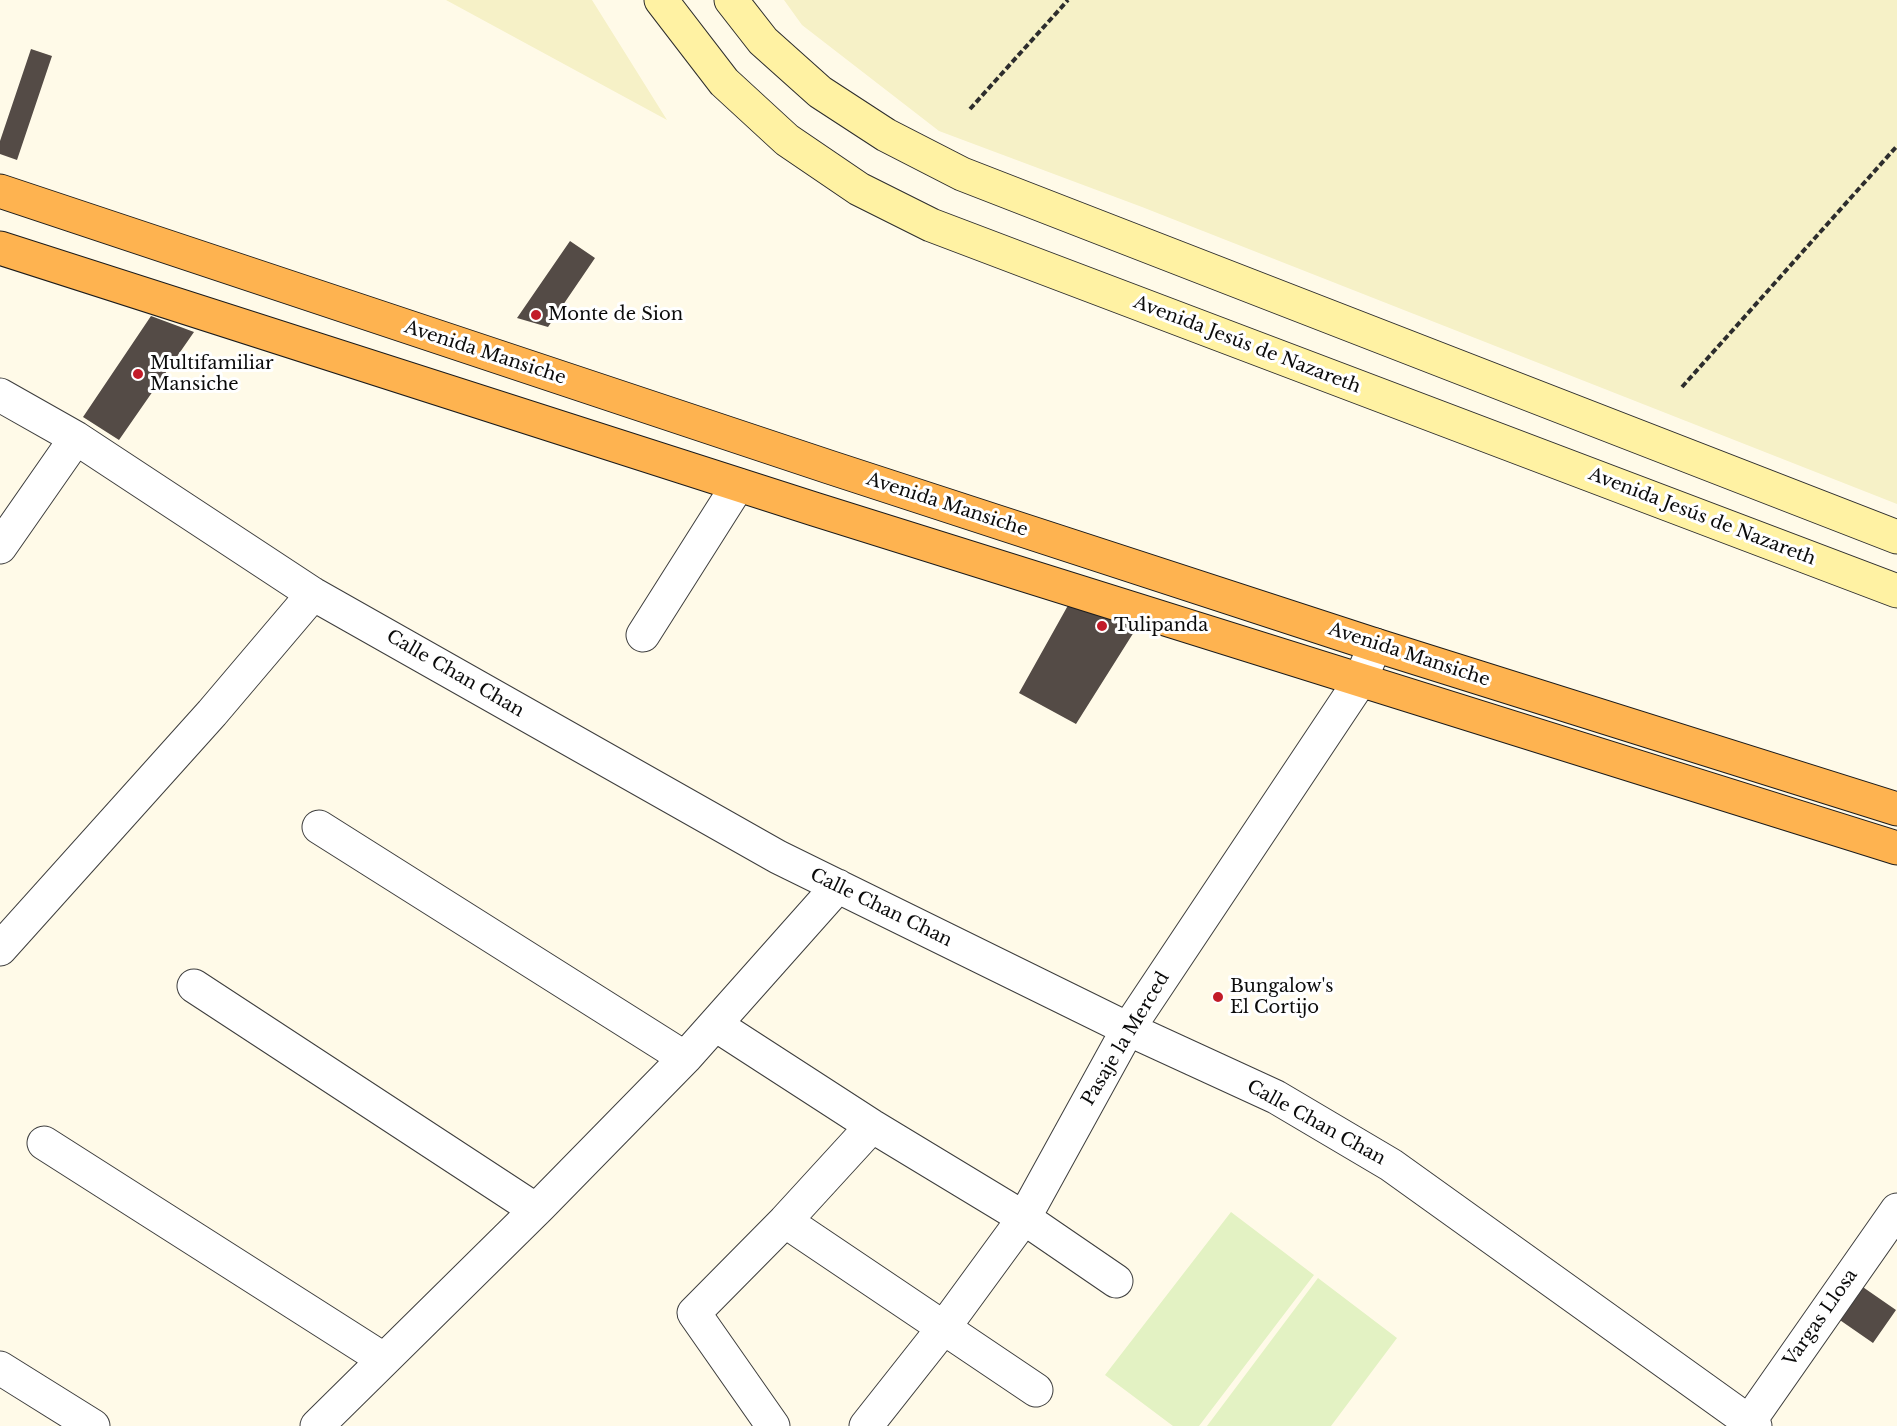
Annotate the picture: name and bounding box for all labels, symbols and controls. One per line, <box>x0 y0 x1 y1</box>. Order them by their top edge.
street label: Avenida Jesús de Nazareth <box>1131 292 1363 398</box>
place label: Monte de Sion <box>548 304 683 326</box>
marker: Monte de Sion <box>529 308 543 322</box>
street label: Avenida Mansiche <box>402 317 568 389</box>
place label: Multifamiliar Mansiche <box>150 353 273 395</box>
marker: Multifamiliar Mansiche <box>131 367 145 381</box>
street label: Avenida Jesús de Nazareth <box>1586 464 1818 570</box>
street label: Avenida Mansiche <box>864 469 1030 541</box>
place label: Tulipanda <box>1114 615 1208 637</box>
marker: Tulipanda <box>1095 619 1109 633</box>
street label: Avenida Mansiche <box>1326 619 1492 691</box>
street label: Calle Chan Chan <box>382 626 528 722</box>
street label: Calle Chan Chan <box>807 864 955 952</box>
street label: Pasaje la Merced <box>1078 968 1174 1110</box>
place label: Bungalow's El Cortijo <box>1230 976 1333 1018</box>
marker: Bungalow's El Cortijo <box>1211 990 1225 1004</box>
street label: Calle Chan Chan <box>1243 1076 1389 1170</box>
street label: Vargas Llosa <box>1779 1265 1863 1371</box>

